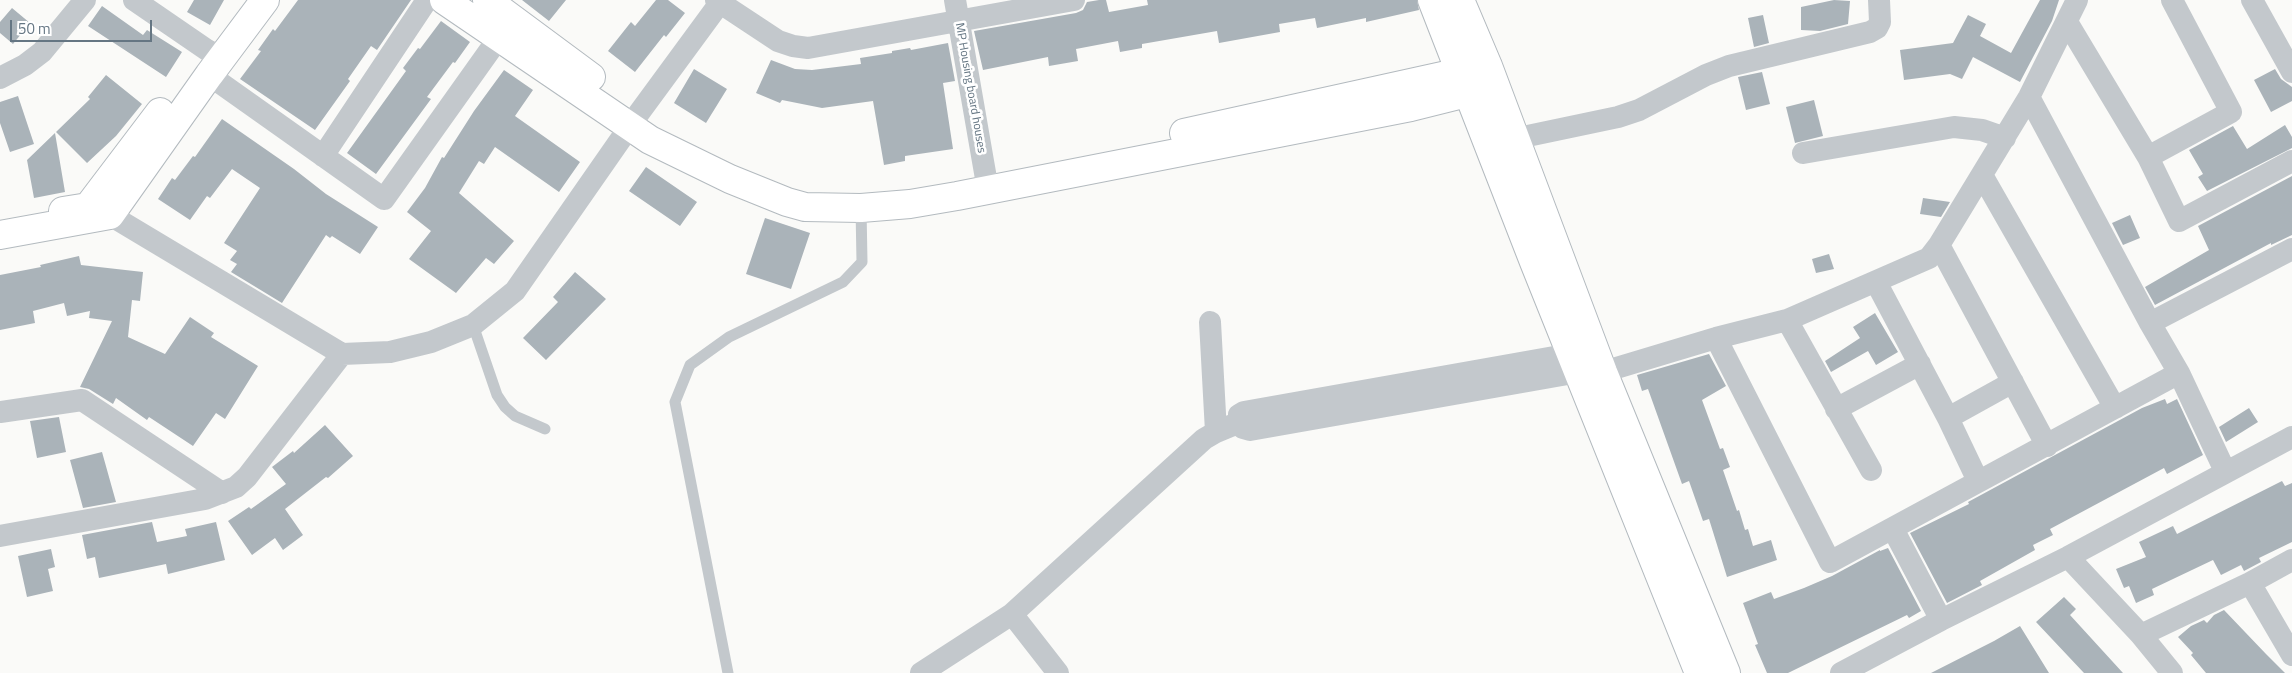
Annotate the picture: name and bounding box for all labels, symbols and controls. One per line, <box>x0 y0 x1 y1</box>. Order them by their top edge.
scale bar <box>12 10 155 42</box>
text: 50 m <box>18 17 51 40</box>
street label: MP Housing board houses <box>951 22 989 154</box>

